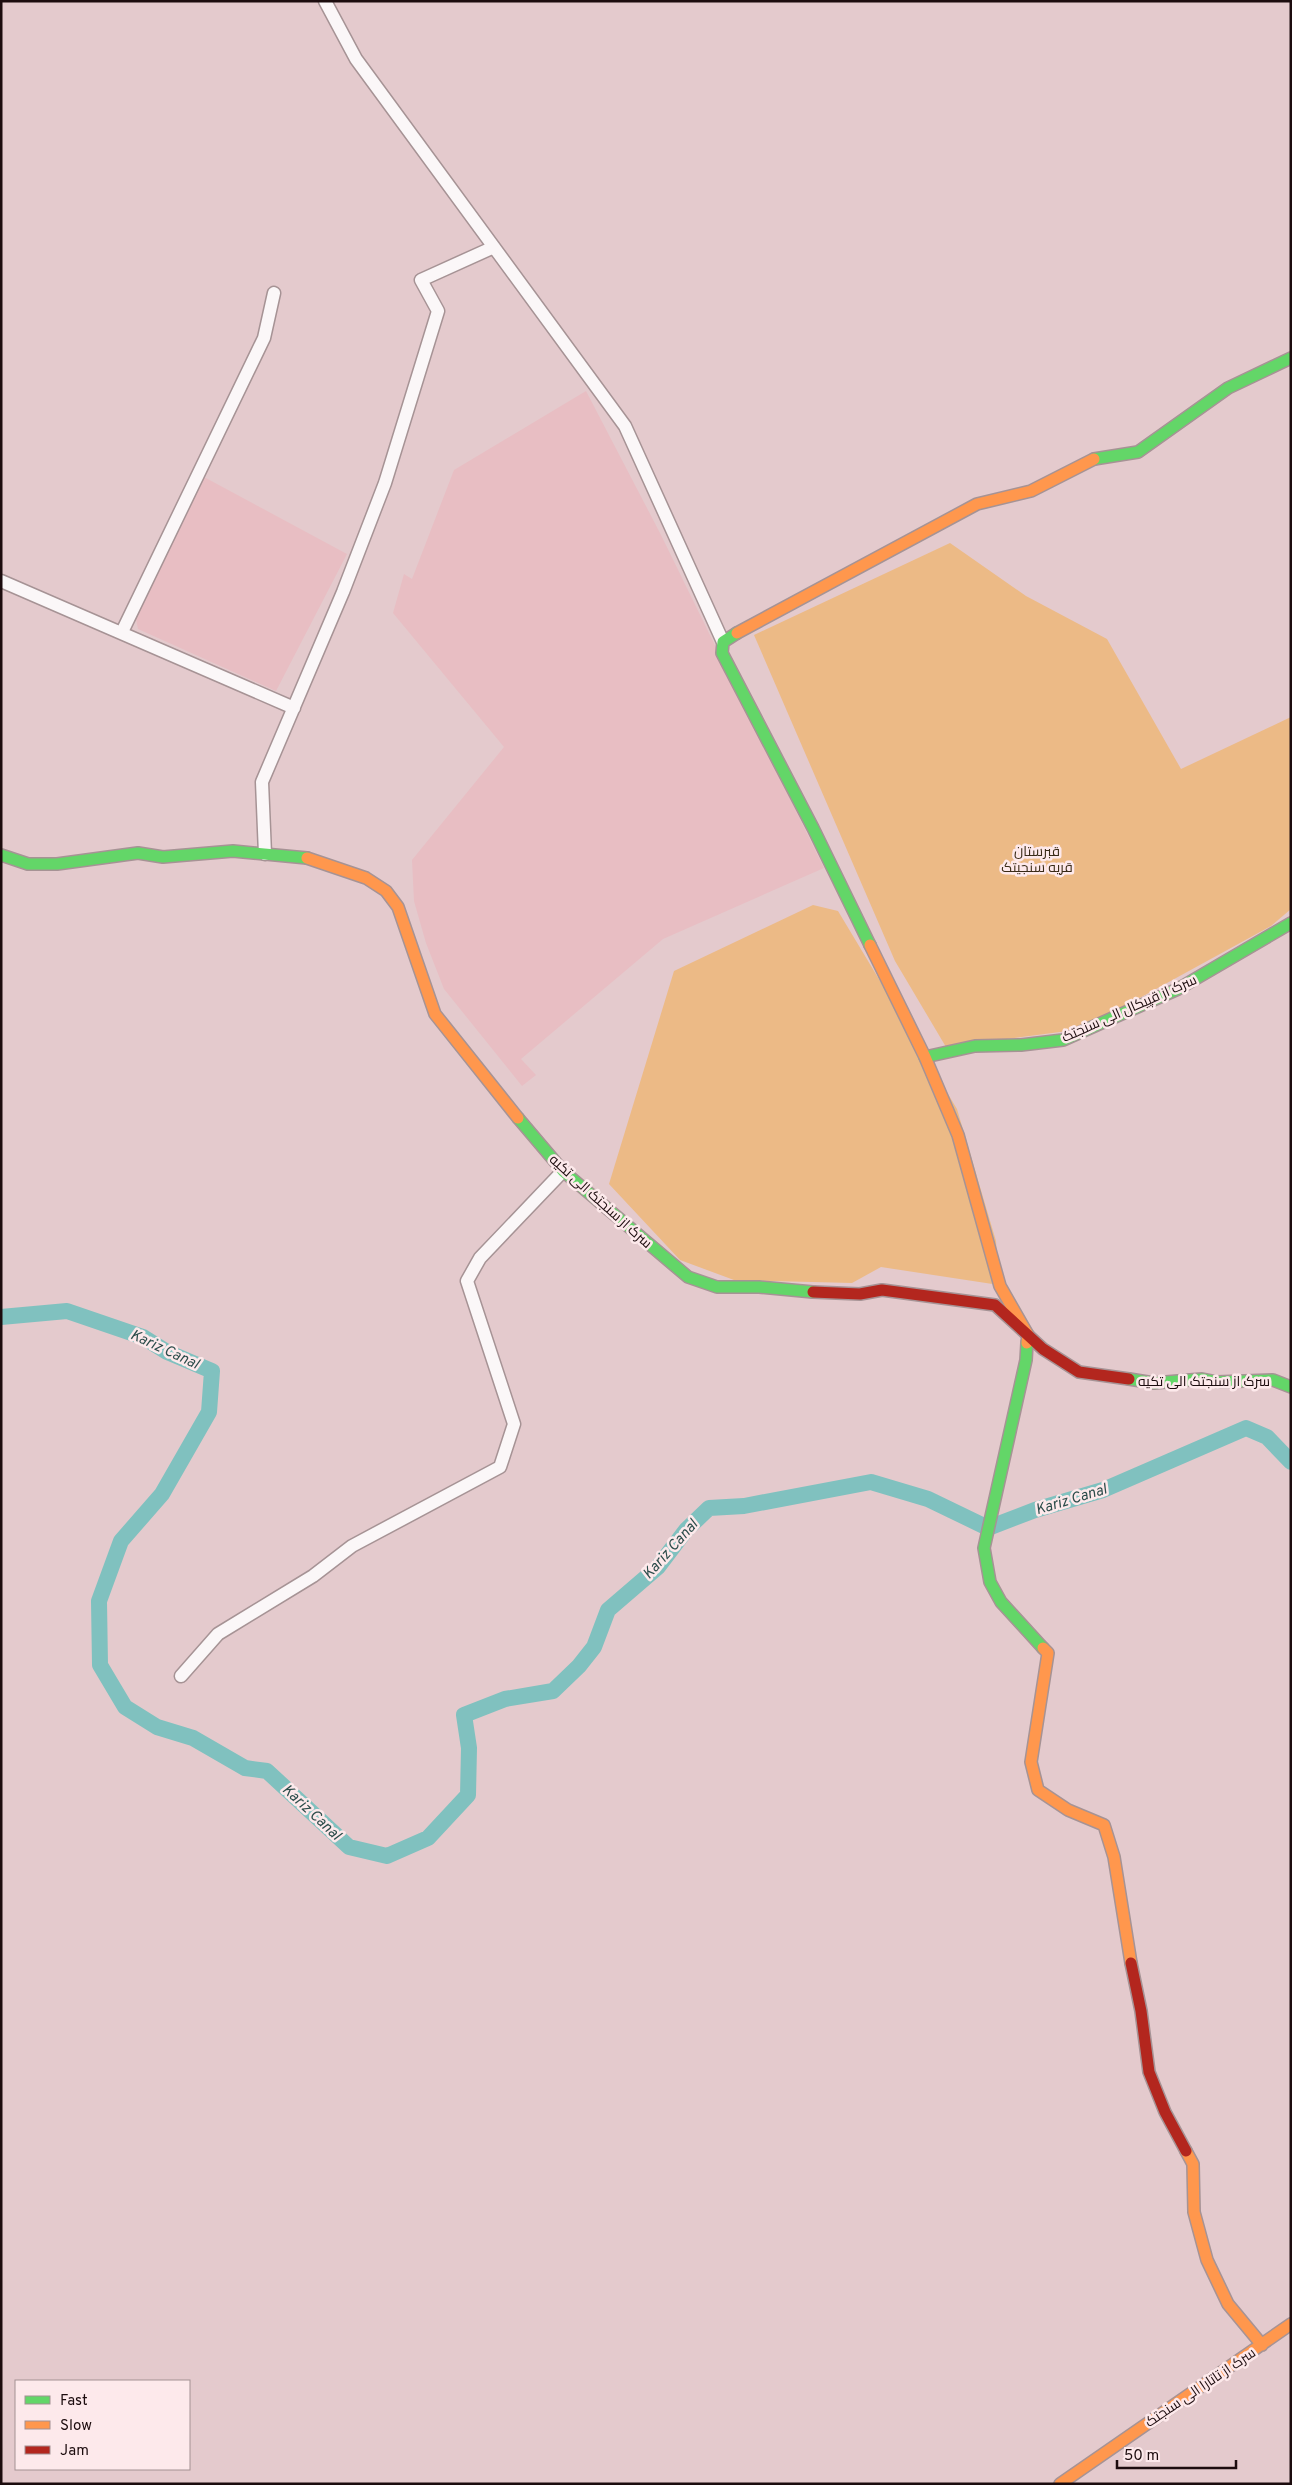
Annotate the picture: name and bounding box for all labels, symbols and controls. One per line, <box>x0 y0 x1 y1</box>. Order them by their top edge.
park label: قبرستان قریه سنجیتک <box>1001 844 1073 877</box>
street label: سرک از قپیکال الی سنجتک <box>1059 972 1200 1047</box>
street label: سرک از سنجتک الی تکیه <box>545 1152 655 1253</box>
water label: Kariz Canal <box>127 1326 203 1375</box>
street label: سرک از سنجتک الی تکیه <box>1138 1374 1270 1391</box>
water label: Kariz Canal <box>1033 1480 1111 1520</box>
water label: Kariz Canal <box>639 1515 704 1584</box>
water label: Kariz Canal <box>278 1781 345 1846</box>
street label: سرک از تاتارا الی سنجتک <box>1142 2345 1259 2432</box>
legend <box>15 2380 190 2470</box>
text: Fast <box>60 2392 88 2411</box>
text: Slow <box>60 2417 92 2436</box>
scale bar <box>1117 2438 1236 2470</box>
text: Jam <box>60 2442 89 2461</box>
text: 50 m <box>1124 2447 1159 2466</box>

